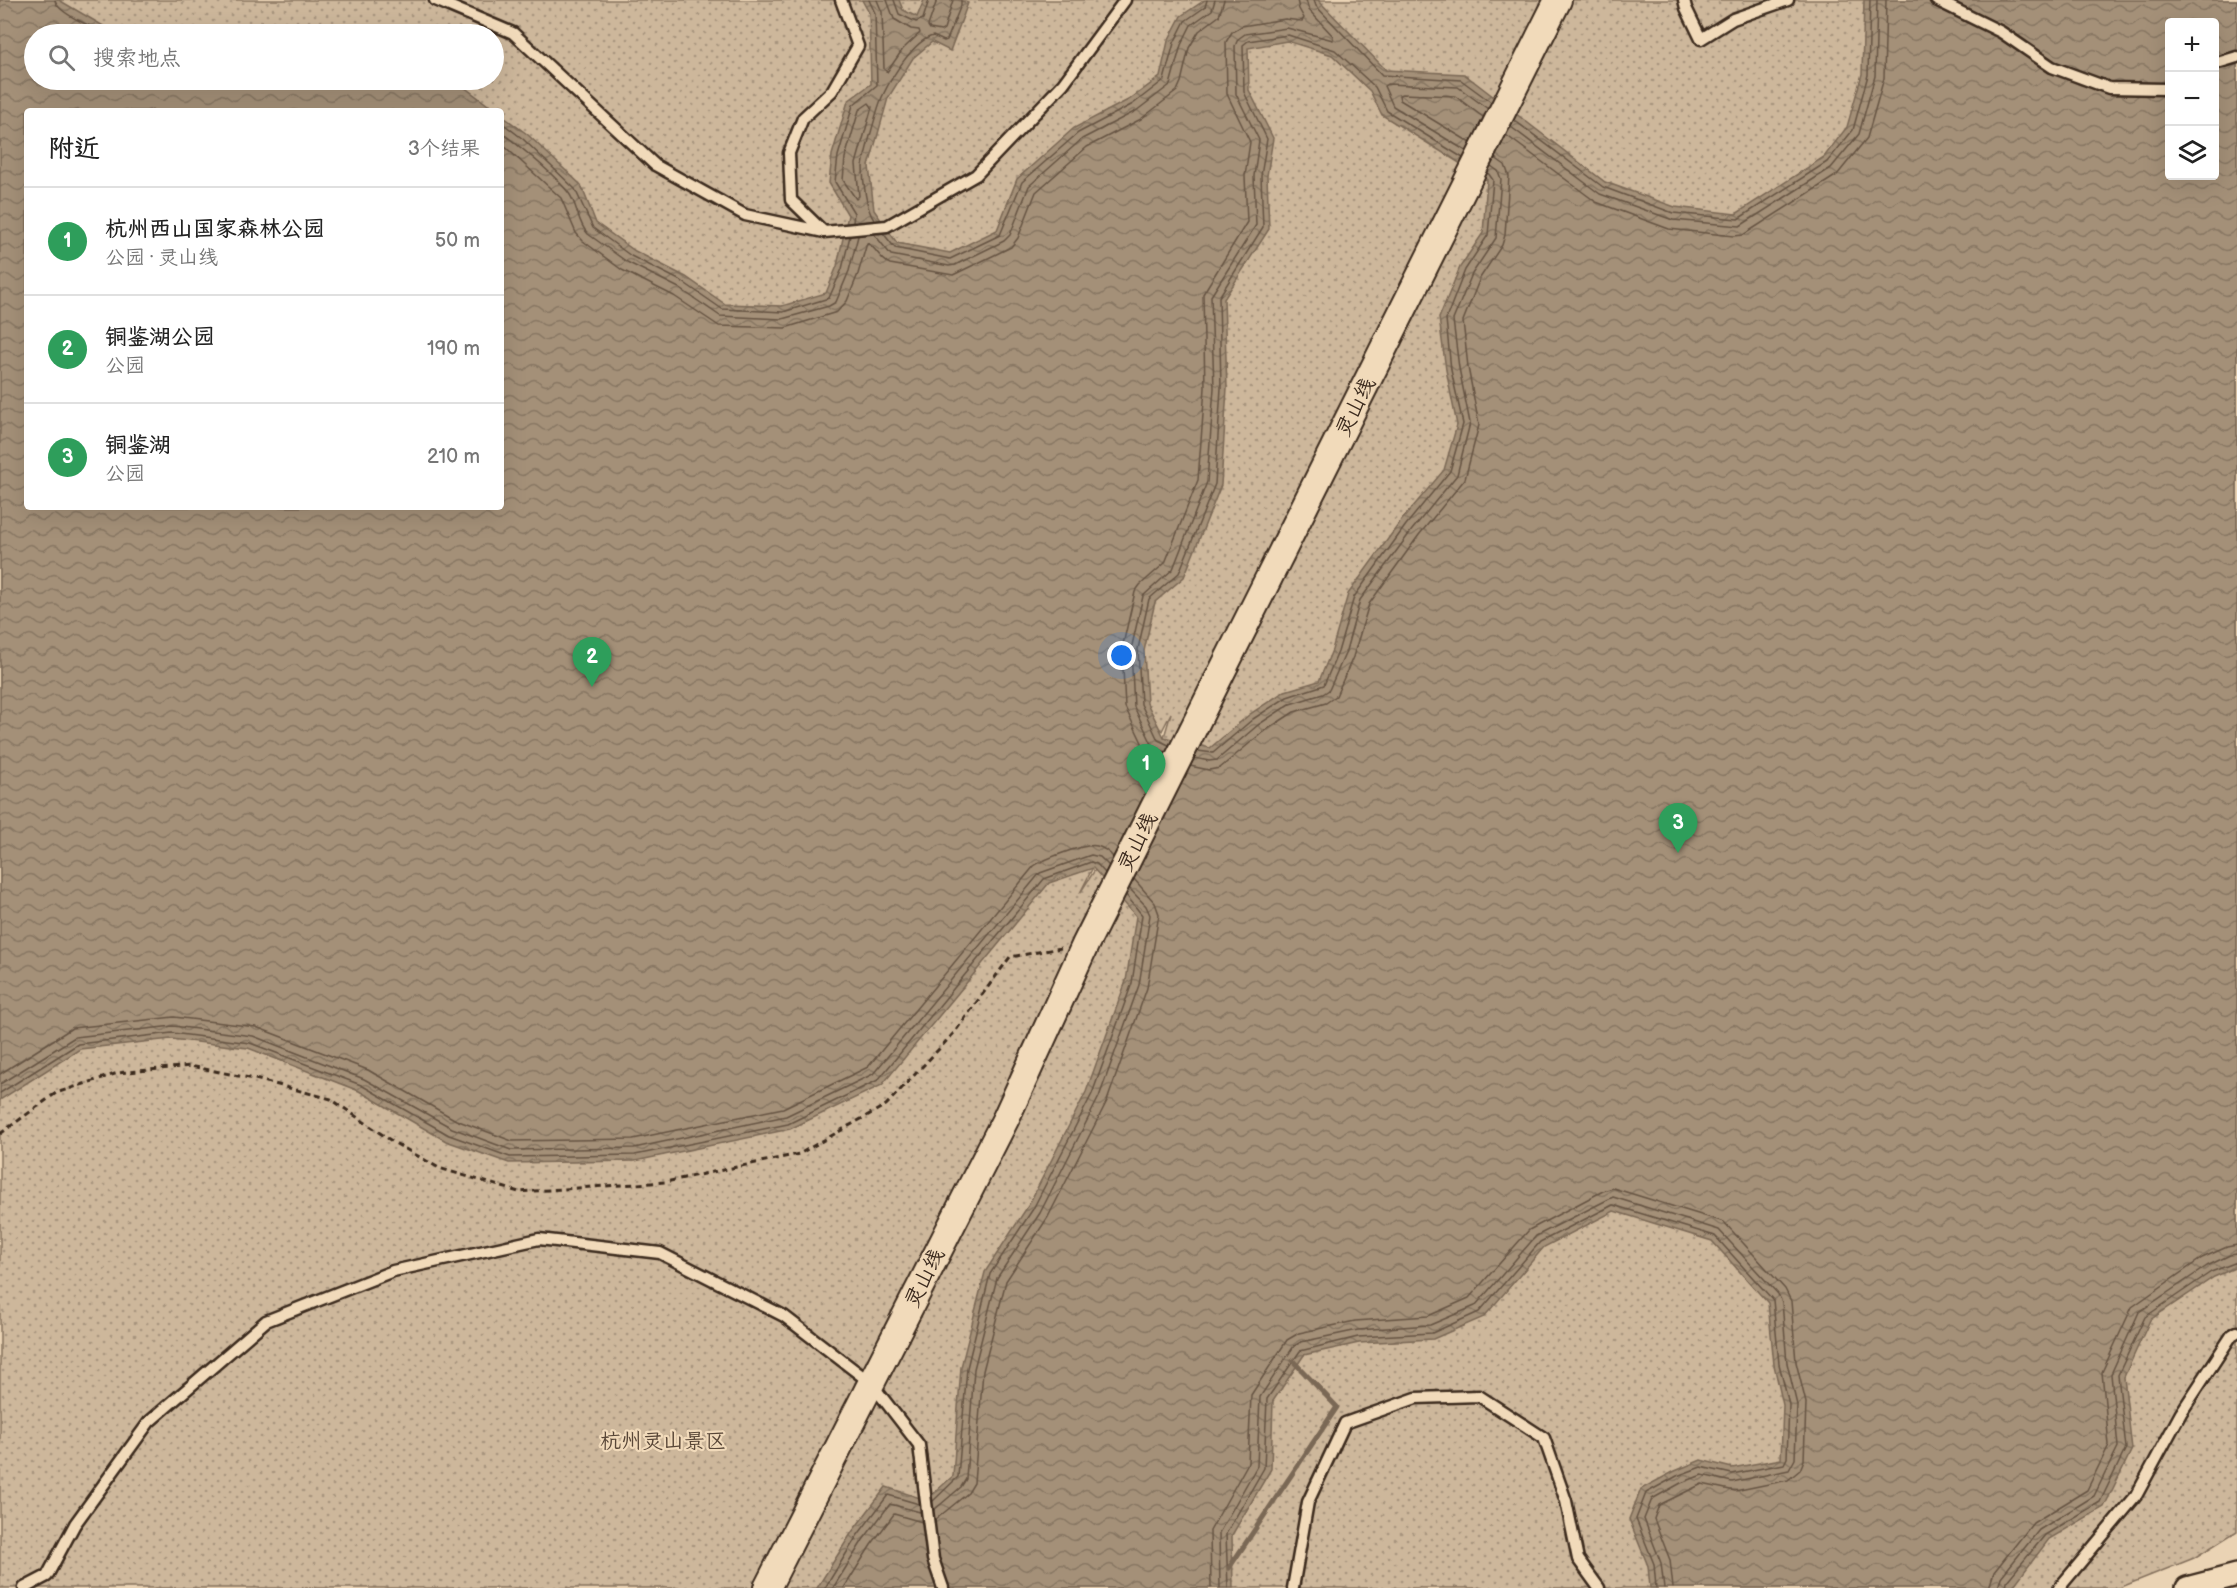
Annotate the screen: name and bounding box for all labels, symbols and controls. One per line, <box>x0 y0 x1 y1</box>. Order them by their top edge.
map controls <box>2165 18 2219 180</box>
button: + <box>2165 18 2219 72</box>
search box <box>24 24 504 90</box>
icon: search <box>45 41 78 74</box>
text: 搜索地点 <box>93 45 181 72</box>
button: − <box>2165 72 2219 126</box>
button: layers <box>2165 126 2219 180</box>
text: 附近 <box>48 134 100 165</box>
text: 3个结果 <box>408 137 480 161</box>
text: 杭州西山国家森林公园 <box>105 216 325 243</box>
text: 1 <box>63 229 72 253</box>
text: 50 m <box>435 229 480 253</box>
text: 公园 · 灵山线 <box>105 246 218 270</box>
text: 铜鉴湖公园 <box>105 324 215 351</box>
text: 2 <box>62 337 73 361</box>
text: 190 m <box>427 337 480 361</box>
text: 公园 <box>105 354 145 378</box>
street label: 灵山线 <box>1330 373 1381 441</box>
text: 铜鉴湖 <box>105 432 171 459</box>
text: 3 <box>62 445 73 469</box>
text: 210 m <box>427 445 480 469</box>
text: 公园 <box>105 462 145 486</box>
pin: 2 <box>572 638 612 687</box>
your location <box>1107 641 1136 670</box>
pin: 1 <box>1126 744 1166 794</box>
pin: 3 <box>1658 804 1698 853</box>
street label: 灵山线 <box>1112 808 1163 876</box>
street label: 灵山线 <box>899 1244 950 1312</box>
park label: 杭州灵山景区 <box>600 1429 726 1454</box>

